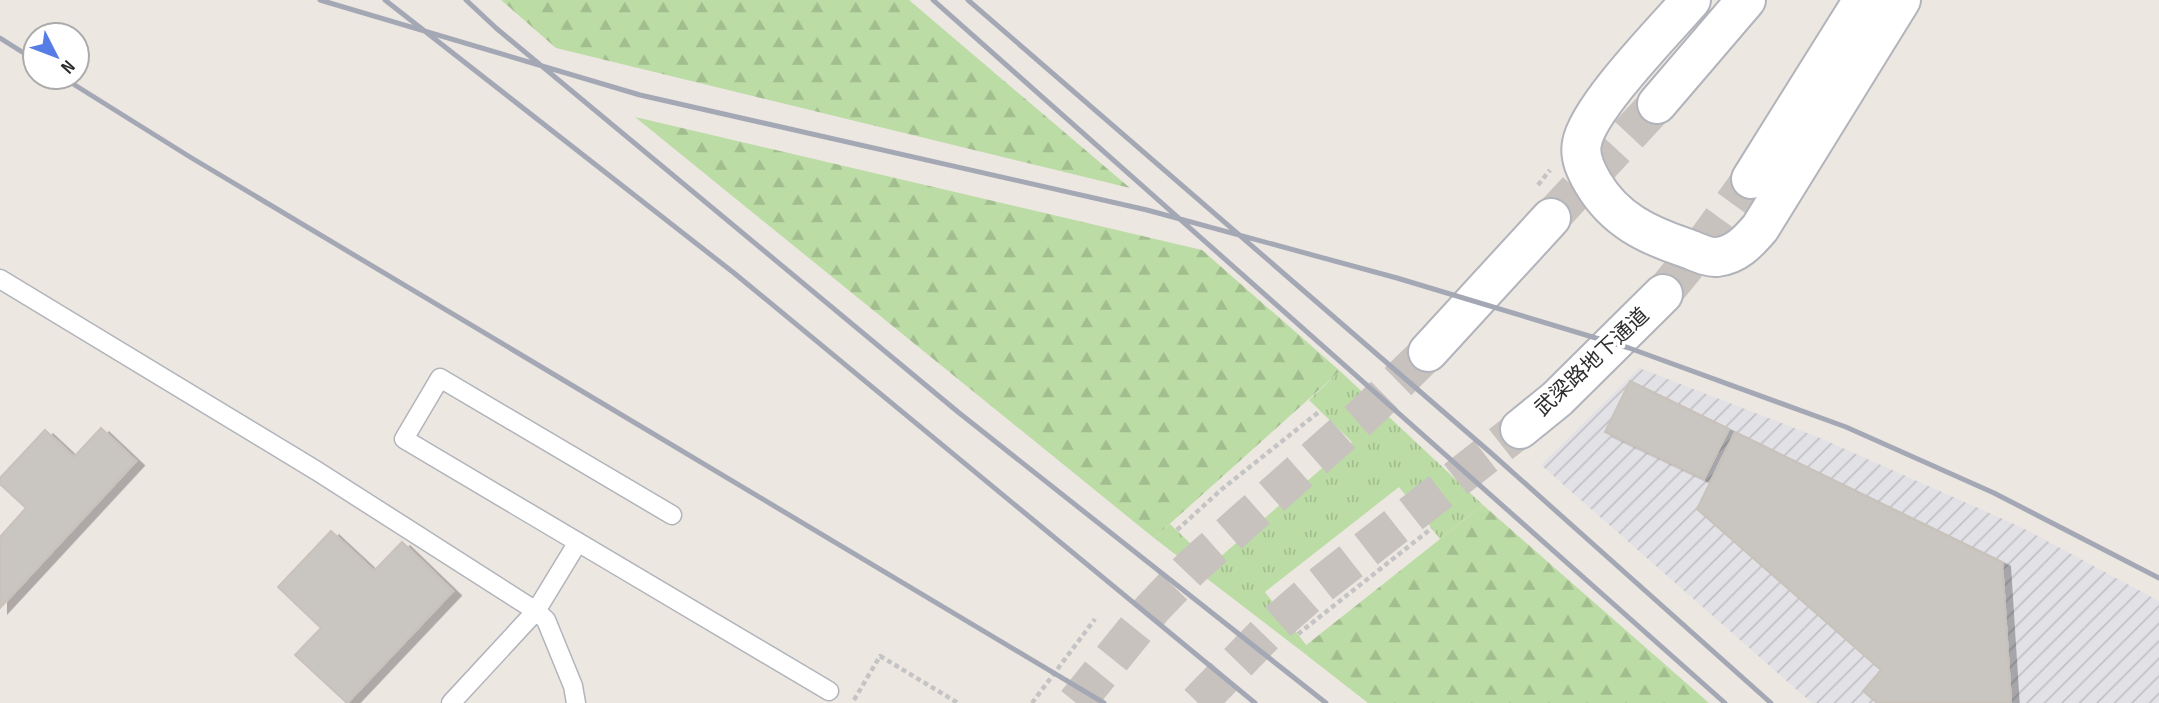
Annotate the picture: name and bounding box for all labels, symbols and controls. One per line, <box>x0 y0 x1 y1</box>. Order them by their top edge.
north arrow <box>21 21 91 91</box>
text: N <box>56 55 79 78</box>
street label: 武梁路地下通道 <box>1530 303 1654 421</box>

